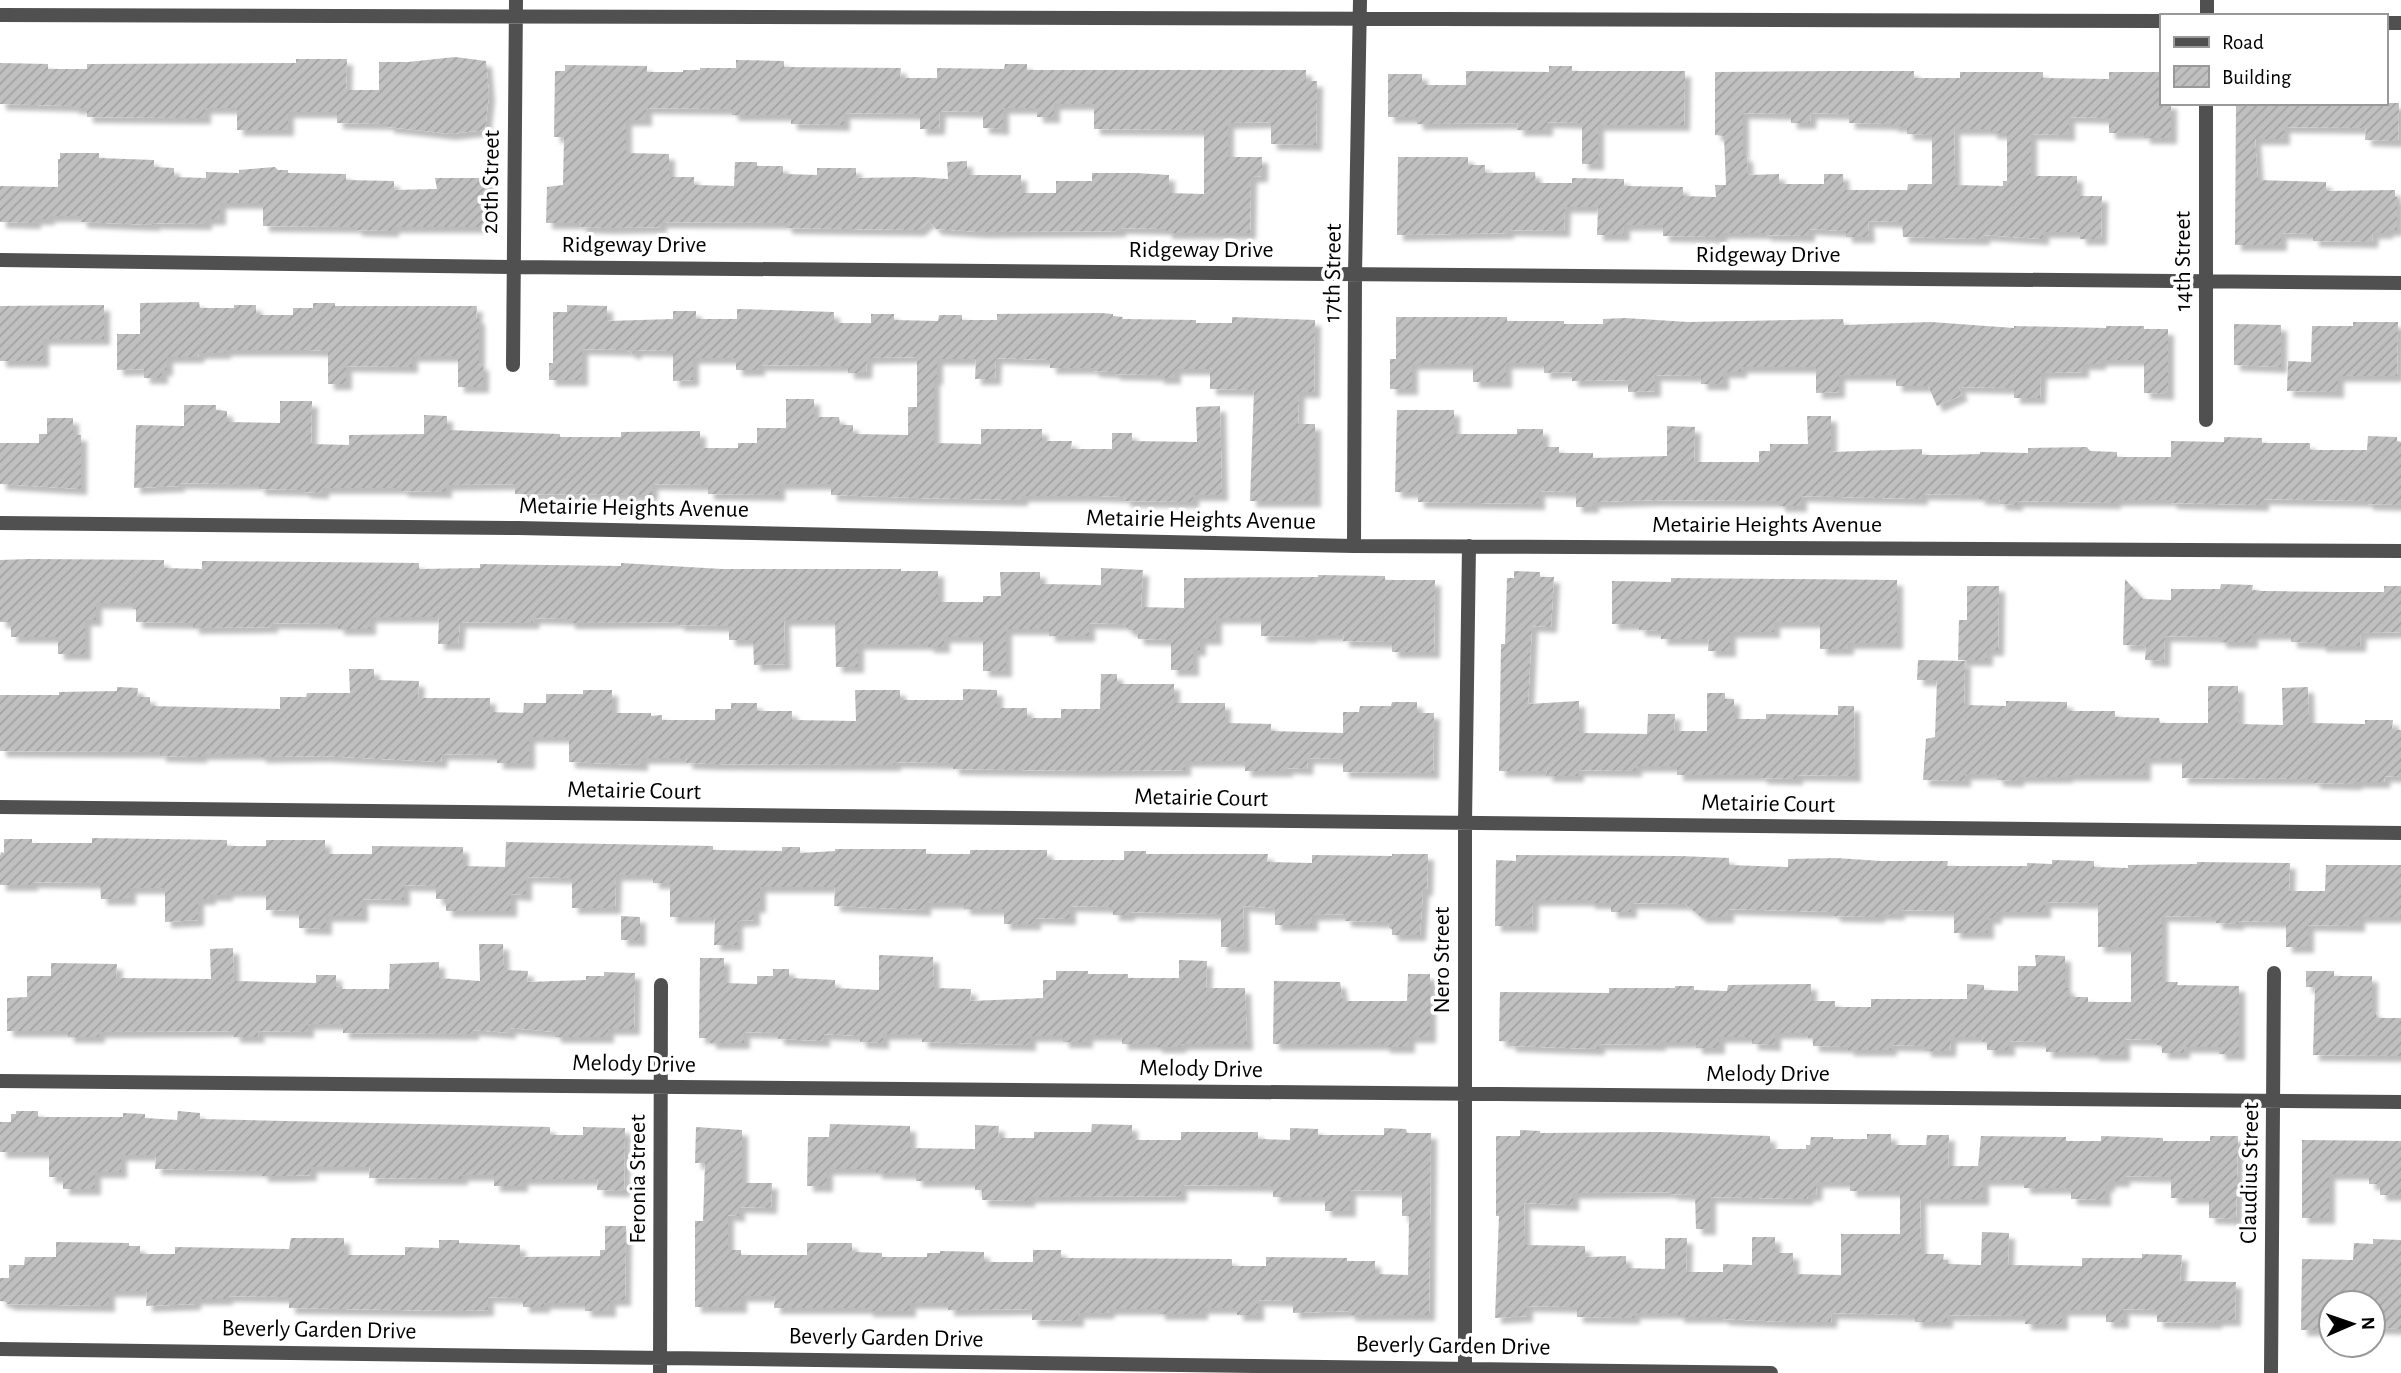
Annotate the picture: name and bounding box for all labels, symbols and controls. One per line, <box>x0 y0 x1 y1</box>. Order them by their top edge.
legend <box>2160 14 2387 105</box>
text: Road <box>2222 32 2264 53</box>
text: Building <box>2222 67 2292 88</box>
street label: 20th Street <box>478 129 504 234</box>
street label: 14th Street <box>2171 210 2195 311</box>
street label: 17th Street <box>1320 223 1346 323</box>
street label: Ridgeway Drive <box>561 233 707 257</box>
street label: Ridgeway Drive <box>1128 238 1274 262</box>
street label: Ridgeway Drive <box>1695 243 1841 267</box>
street label: Metairie Heights Avenue <box>519 494 749 522</box>
street label: Metairie Heights Avenue <box>1086 506 1316 534</box>
street label: Metairie Heights Avenue <box>1652 513 1882 537</box>
street label: Metairie Court <box>567 778 701 804</box>
street label: Metairie Court <box>1134 785 1268 811</box>
street label: Metairie Court <box>1701 791 1835 817</box>
street label: Nero Street <box>1430 906 1454 1013</box>
street label: Melody Drive <box>572 1051 696 1077</box>
street label: Melody Drive <box>1139 1056 1263 1082</box>
street label: Melody Drive <box>1706 1062 1830 1086</box>
street label: Claudius Street <box>2237 1102 2263 1244</box>
street label: Feronia Street <box>626 1114 650 1244</box>
north arrow <box>2317 1289 2387 1359</box>
street label: Beverly Garden Drive <box>221 1316 417 1344</box>
text: N <box>2358 1317 2377 1330</box>
street label: Beverly Garden Drive <box>788 1324 984 1352</box>
street label: Beverly Garden Drive <box>1355 1332 1551 1360</box>

